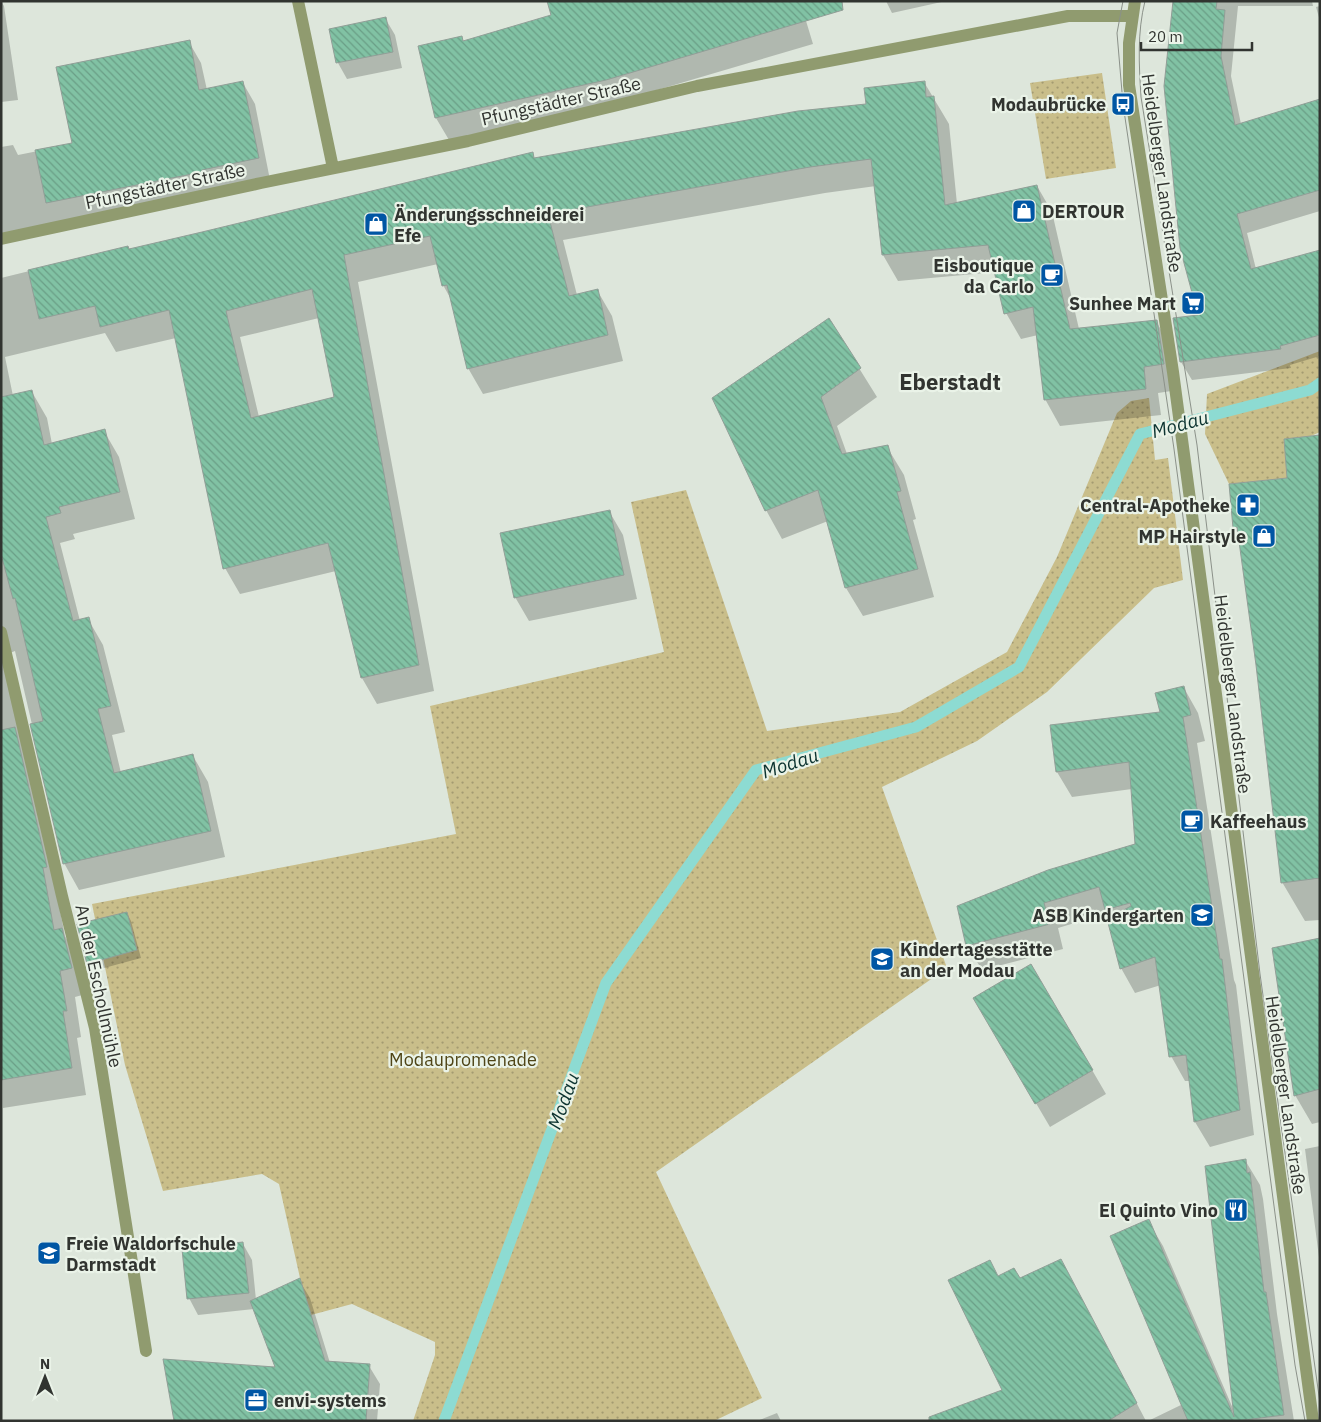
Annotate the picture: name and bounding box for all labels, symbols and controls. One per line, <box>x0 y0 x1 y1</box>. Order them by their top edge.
scale bar <box>1141 20 1252 52</box>
text: 20 m <box>1148 27 1183 46</box>
street label: Pfungstädter Straße <box>479 71 643 131</box>
street label: Heidelberger Landstraße <box>1137 72 1187 274</box>
bus stop icon: Modaubrücke <box>1110 91 1136 117</box>
place label: Modaubrücke <box>991 93 1106 116</box>
street label: Pfungstädter Straße <box>83 158 247 214</box>
shop icon: DERTOUR <box>1011 198 1037 224</box>
place label: DERTOUR <box>1042 200 1125 223</box>
place label: Änderungsschneiderei Efe <box>394 203 584 247</box>
shop icon: Änderungsschneiderei Efe <box>363 211 389 237</box>
place label: Eisboutique da Carlo <box>933 254 1034 298</box>
cafe icon: Eisboutique da Carlo <box>1039 262 1065 288</box>
supermarket icon: Sunhee Mart <box>1180 290 1206 316</box>
place label: Sunhee Mart <box>1069 292 1176 315</box>
district label: Eberstadt <box>899 367 1001 396</box>
water label: Modau <box>1149 405 1211 443</box>
pharmacy icon: Central-Apotheke <box>1235 492 1261 518</box>
place label: Central-Apotheke <box>1080 494 1230 517</box>
shop icon: MP Hairstyle <box>1251 523 1277 549</box>
place label: MP Hairstyle <box>1139 525 1246 548</box>
street label: Heidelberger Landstraße <box>1209 593 1257 795</box>
water label: Modau <box>759 743 821 783</box>
cafe icon: Kaffeehaus <box>1179 808 1205 834</box>
place label: Kaffeehaus <box>1210 810 1307 833</box>
street label: An der Eschollmühle <box>70 902 128 1070</box>
school or university icon: ASB Kindergarten <box>1189 902 1215 928</box>
place label: ASB Kindergarten <box>1033 904 1184 927</box>
place label: Kindertagesstätte an der Modau <box>900 938 1053 982</box>
school or university icon: Kindertagesstätte an der Modau <box>869 946 895 972</box>
street label: Heidelberger Landstraße <box>1261 994 1311 1196</box>
park label: Modaupromenade <box>389 1048 537 1071</box>
water label: Modau <box>542 1070 584 1132</box>
restaurant icon: El Quinto Vino <box>1223 1197 1249 1223</box>
place label: El Quinto Vino <box>1099 1199 1218 1222</box>
place label: Freie Waldorfschule Darmstadt <box>66 1232 236 1276</box>
school or university icon: Freie Waldorfschule Darmstadt <box>36 1240 62 1266</box>
north arrow <box>20 1352 70 1402</box>
text: N <box>40 1355 50 1373</box>
office icon: envi-systems <box>243 1387 269 1413</box>
place label: envi-systems <box>274 1389 386 1412</box>

